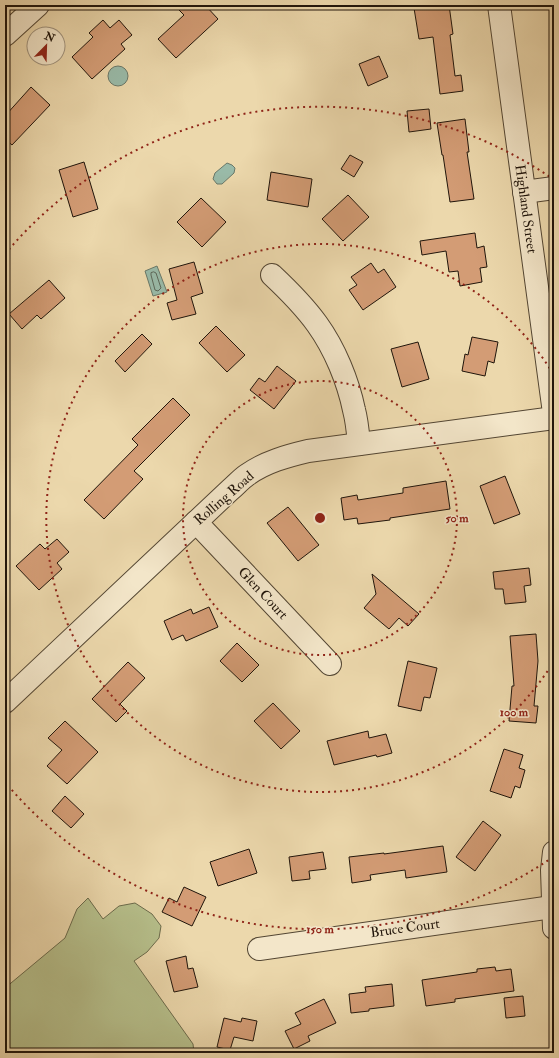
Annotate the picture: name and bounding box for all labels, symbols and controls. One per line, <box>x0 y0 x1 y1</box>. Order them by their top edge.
north arrow <box>26 26 66 66</box>
text: N <box>42 29 58 46</box>
street label: Highland Street <box>511 163 541 255</box>
street label: Rolling Road <box>191 467 257 529</box>
centre of rings <box>313 511 327 525</box>
text: 50 m <box>445 511 469 526</box>
street label: Glen Court <box>235 563 292 623</box>
text: 100 m <box>500 705 529 720</box>
street label: Bruce Court <box>369 915 441 941</box>
text: 150 m <box>306 922 334 937</box>

